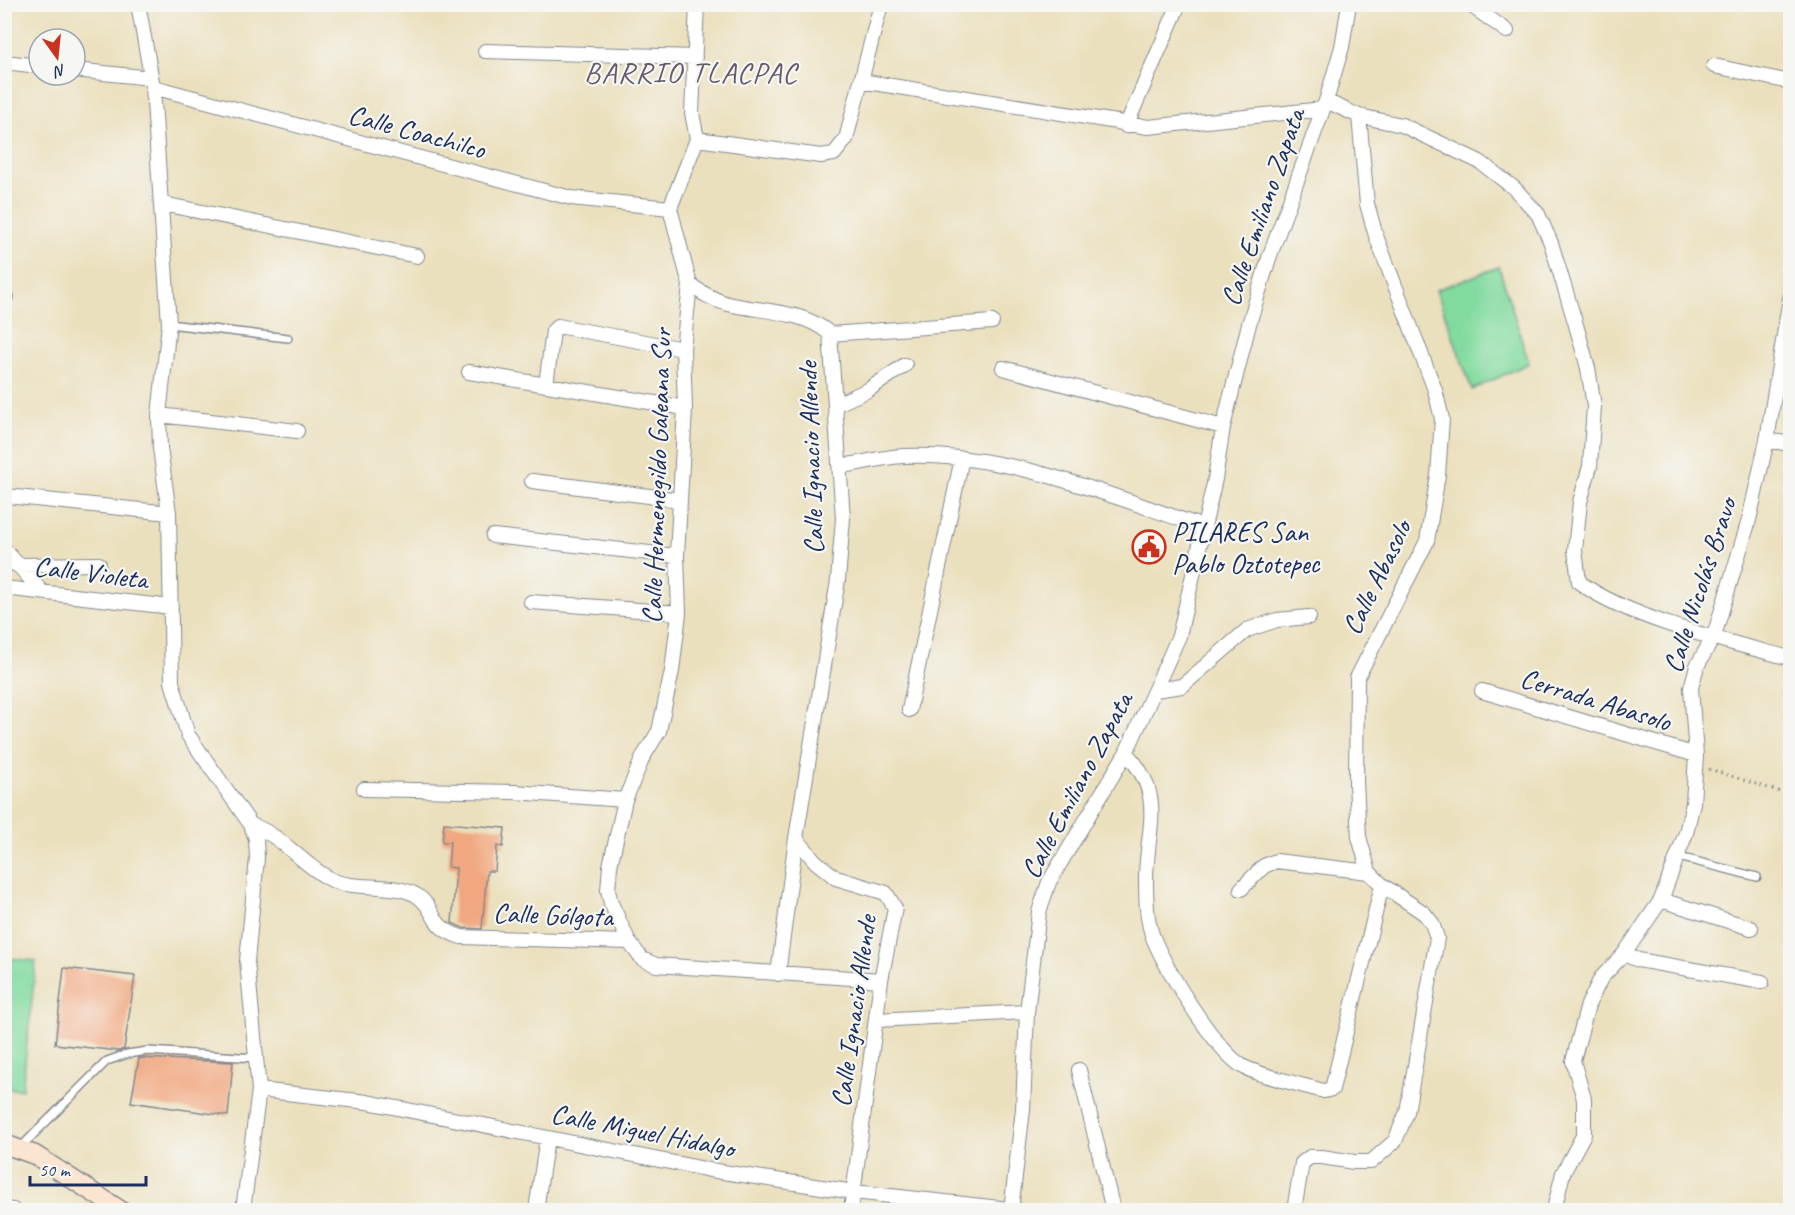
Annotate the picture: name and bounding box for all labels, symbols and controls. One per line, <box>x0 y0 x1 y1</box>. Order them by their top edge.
north arrow <box>27 27 87 87</box>
district label: BARRIO TLACPAC <box>584 53 799 91</box>
text: N <box>50 60 68 82</box>
street label: Calle Coachilco <box>345 96 491 167</box>
street label: Calle Emiliano Zapata <box>1212 102 1313 310</box>
street label: Calle Hermenegildo Galeana Sur <box>634 326 679 624</box>
street label: Calle Ignacio Allende <box>790 359 831 555</box>
street label: Calle Nicolás Bravo <box>1655 490 1745 677</box>
street label: Calle Abasolo <box>1334 512 1420 640</box>
place label: PILARES San Pablo Oztotepec <box>1172 514 1322 581</box>
public building icon: PILARES San Pablo Oztotepec <box>1131 529 1167 565</box>
street label: Calle Violeta <box>32 548 152 597</box>
street label: Cerrada Abasolo <box>1517 660 1677 740</box>
street label: Calle Emiliano Zapata <box>1013 684 1141 884</box>
street label: Calle Gólgota <box>493 895 615 934</box>
street label: Calle Ignacio Allende <box>823 911 885 1109</box>
street label: Calle Miguel Hidalgo <box>548 1096 741 1166</box>
scale bar <box>30 1149 146 1187</box>
text: 50 m <box>39 1159 72 1181</box>

